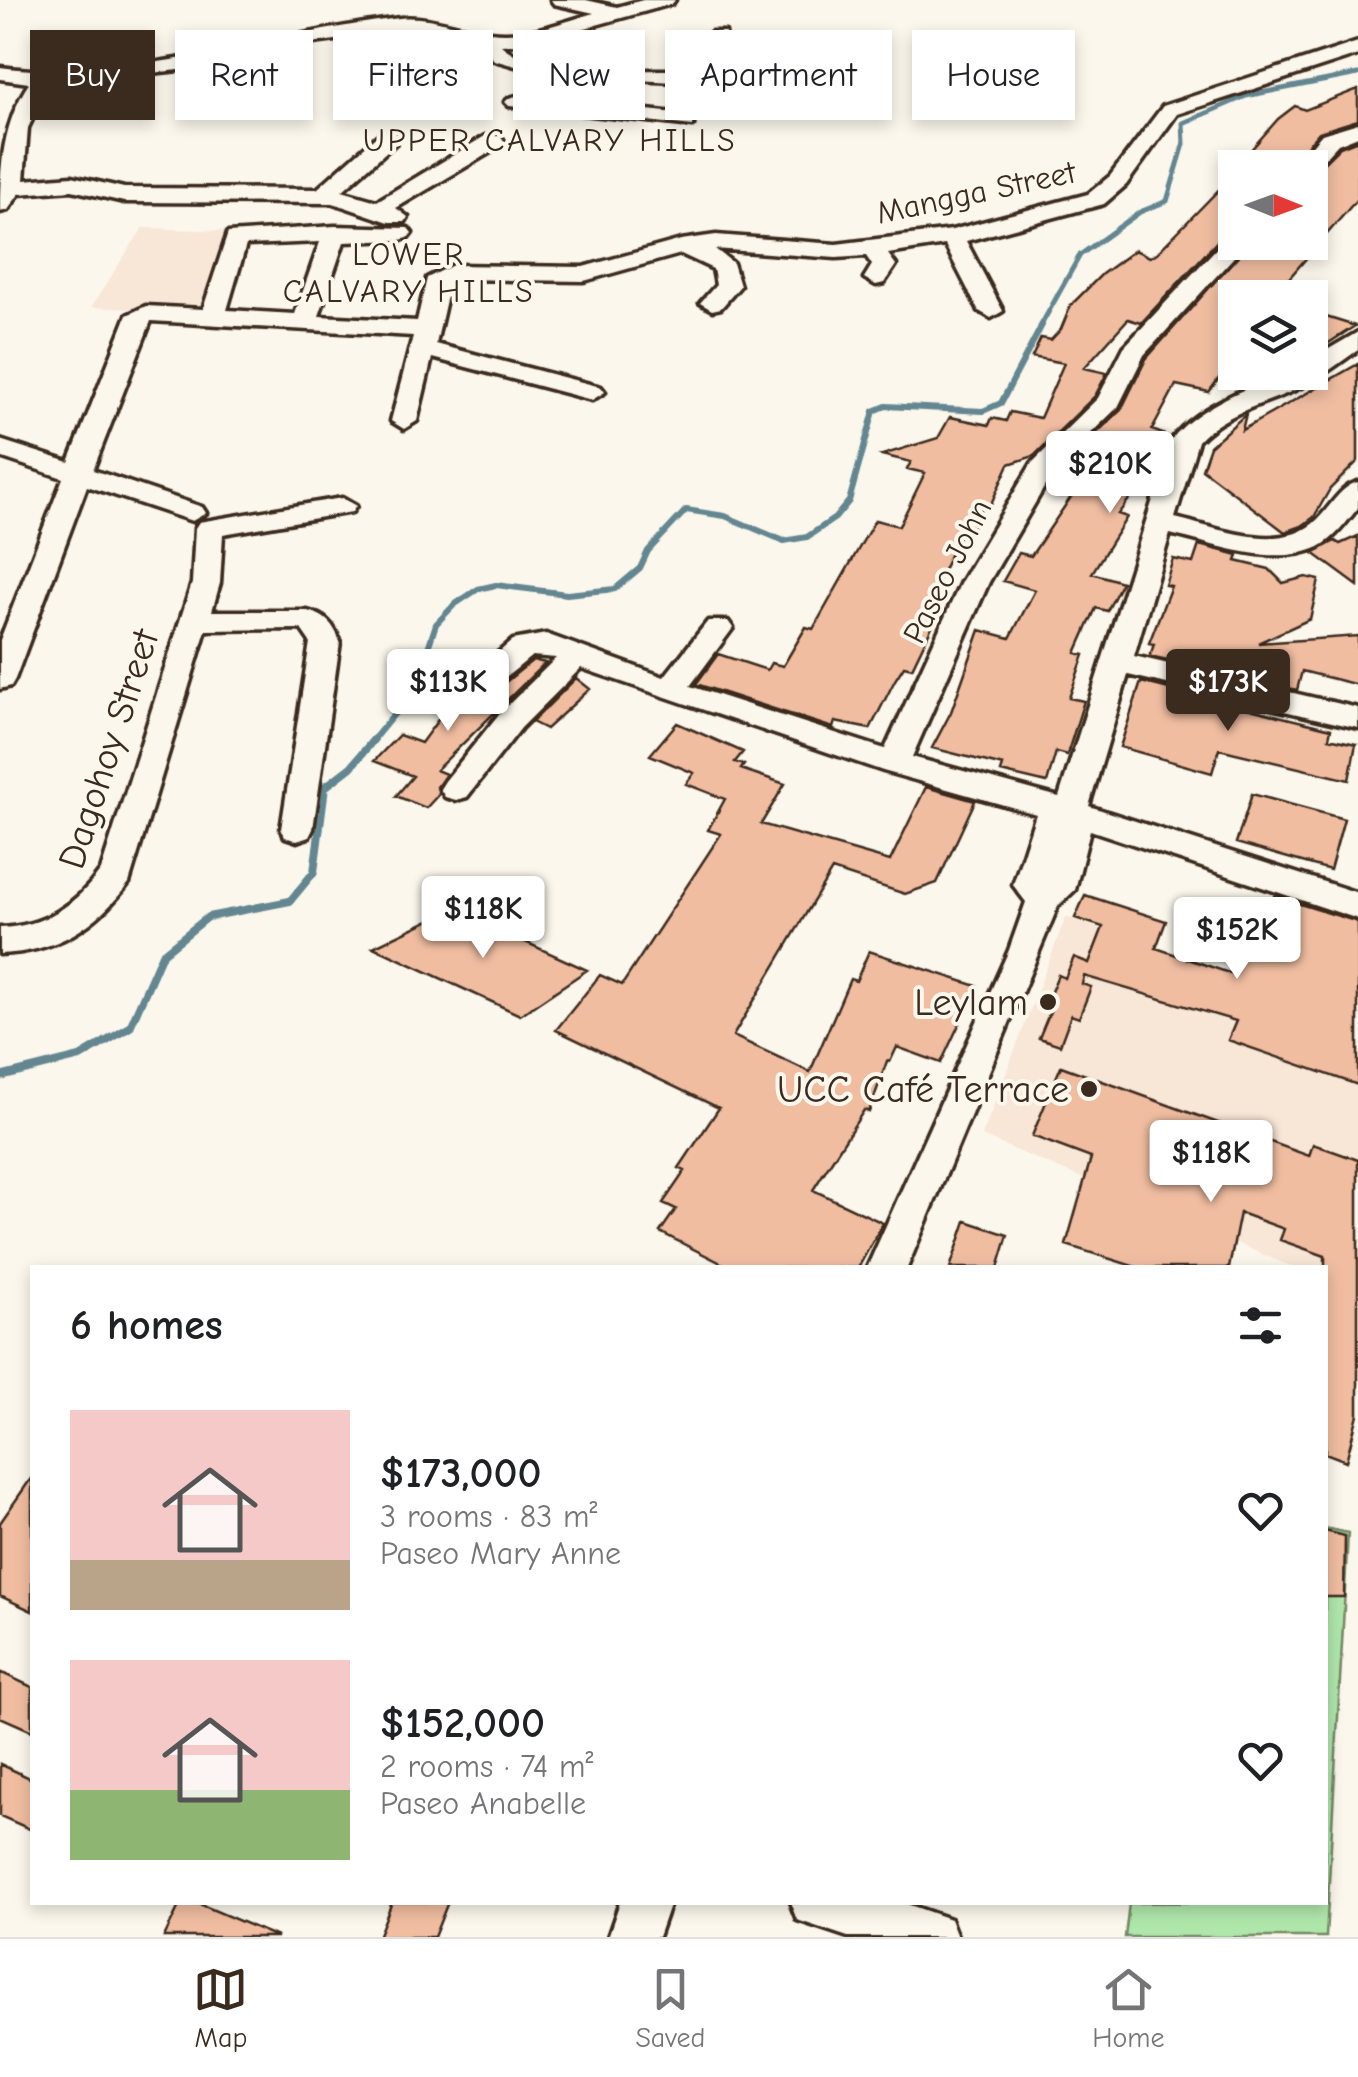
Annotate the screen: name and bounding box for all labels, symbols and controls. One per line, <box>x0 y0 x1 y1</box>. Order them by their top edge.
chip: Buy <box>30 30 155 120</box>
chip: Rent <box>175 30 313 120</box>
chip: Filters <box>333 30 493 120</box>
chip: New <box>513 30 645 120</box>
chip: Apartment <box>665 30 892 120</box>
chip: House <box>912 30 1075 120</box>
district label: UPPER CALVARY HILLS <box>363 122 737 159</box>
north arrow <box>1218 150 1328 260</box>
map controls <box>1218 150 1328 390</box>
street label: Mangga Street <box>873 153 1080 232</box>
district label: LOWER CALVARY HILLS <box>283 236 535 310</box>
button: layers <box>1218 280 1328 390</box>
pin: $210K <box>1040 431 1180 516</box>
text: $210K <box>1068 445 1152 482</box>
street label: Paseo John <box>895 493 999 649</box>
street label: Dagohoy Street <box>50 623 169 874</box>
pin: $113K <box>378 649 518 734</box>
pin: $173K <box>1158 649 1298 734</box>
text: $113K <box>409 663 487 700</box>
text: $173K <box>1188 663 1268 700</box>
pin: $118K <box>413 876 553 961</box>
text: $118K <box>444 890 522 927</box>
pin: $152K <box>1167 897 1307 982</box>
text: $152K <box>1196 911 1278 948</box>
place label: Leylam <box>914 981 1028 1025</box>
marker: Leylam <box>1037 991 1059 1013</box>
place label: UCC Café Terrace <box>777 1068 1069 1112</box>
marker: UCC Café Terrace <box>1078 1078 1100 1100</box>
pin: $118K <box>1141 1120 1281 1205</box>
text: $118K <box>1172 1134 1250 1171</box>
icon: filters <box>1233 1298 1288 1353</box>
text: 6 homes <box>70 1301 223 1350</box>
text: $173,000 <box>380 1449 542 1498</box>
icon: home <box>150 1450 270 1570</box>
icon: heart <box>1233 1483 1288 1538</box>
text: 3 rooms · 83 m² <box>380 1498 597 1535</box>
text: Paseo Mary Anne <box>380 1535 621 1572</box>
text: $152,000 <box>380 1699 545 1748</box>
icon: home <box>150 1700 270 1820</box>
icon: heart <box>1233 1733 1288 1788</box>
text: 2 rooms · 74 m² <box>380 1748 593 1785</box>
text: Paseo Anabelle <box>380 1785 586 1822</box>
tab: Map <box>193 1962 248 2054</box>
tab: Saved <box>635 1962 705 2054</box>
tab: Home <box>1092 1962 1165 2054</box>

